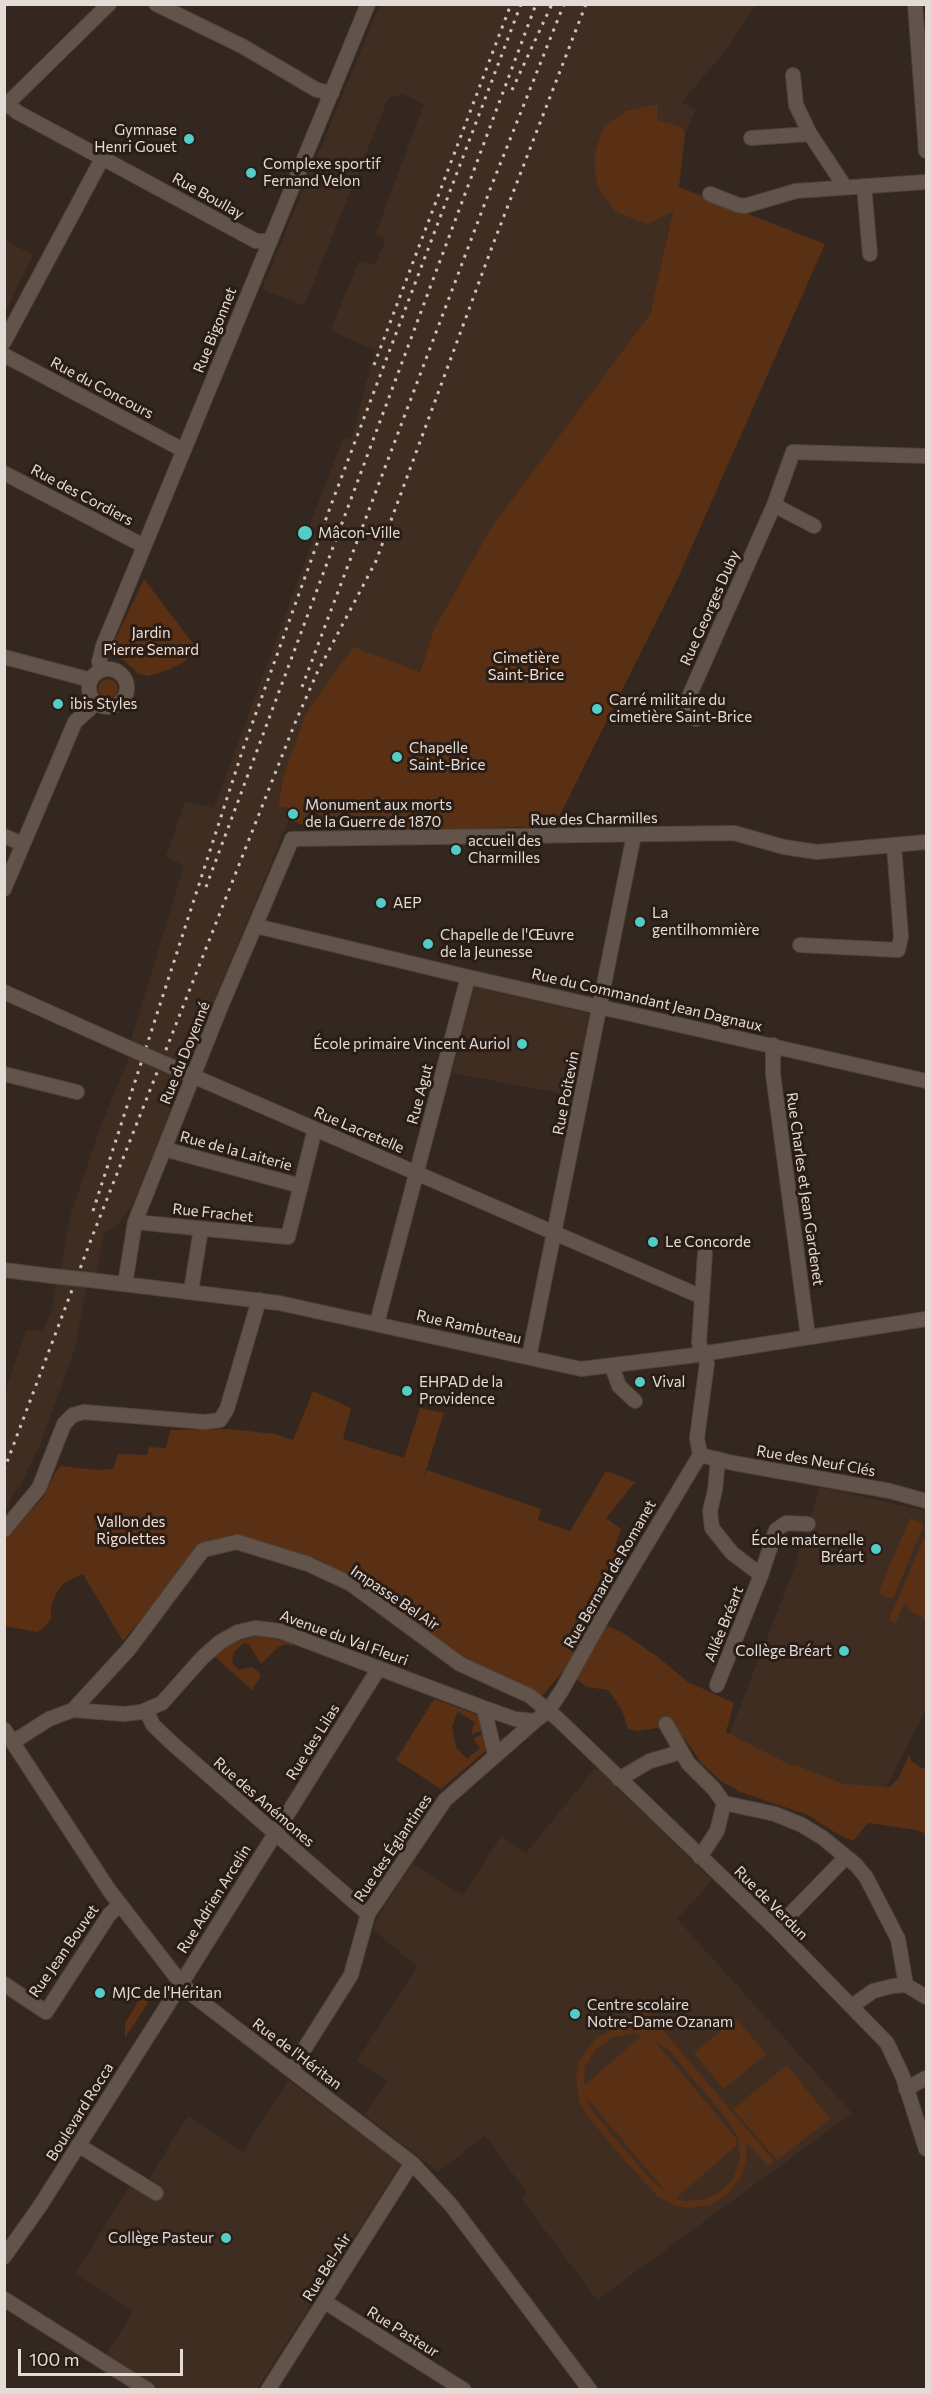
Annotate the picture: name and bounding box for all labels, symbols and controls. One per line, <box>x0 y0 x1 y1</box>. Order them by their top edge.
place label: Gymnase Henri Gouet <box>94 121 177 156</box>
marker: Gymnase Henri Gouet <box>182 132 196 146</box>
place label: Complexe sportif Fernand Velon <box>263 155 381 190</box>
marker: Complexe sportif Fernand Velon <box>244 166 258 180</box>
street label: Rue Boullay <box>169 169 247 223</box>
street label: Rue Bigonnet <box>190 285 240 375</box>
street label: Rue du Concours <box>47 353 157 423</box>
street label: Rue des Cordiers <box>28 460 136 530</box>
marker: Mâcon-Ville <box>296 524 314 542</box>
place label: Mâcon-Ville <box>318 524 400 542</box>
street label: Rue Georges Duby <box>676 547 744 669</box>
park label: Jardin Pierre Semard <box>103 624 199 659</box>
park label: Cimetière Saint-Brice <box>488 649 564 684</box>
place label: Carré militaire du cimetière Saint-Brice <box>609 691 752 726</box>
place label: ibis Styles <box>70 695 137 713</box>
marker: ibis Styles <box>51 697 65 711</box>
marker: Carré militaire du cimetière Saint-Brice <box>590 702 604 716</box>
place label: Chapelle Saint-Brice <box>409 739 485 774</box>
marker: Chapelle Saint-Brice <box>390 750 404 764</box>
place label: Monument aux morts de la Guerre de 1870 <box>305 796 452 831</box>
marker: Monument aux morts de la Guerre de 1870 <box>286 807 300 821</box>
street label: Rue des Charmilles <box>530 809 658 829</box>
place label: accueil des Charmilles <box>468 832 541 867</box>
marker: accueil des Charmilles <box>449 843 463 857</box>
place label: AEP <box>393 894 422 912</box>
marker: AEP <box>374 896 388 910</box>
place label: La gentilhommière <box>652 904 759 939</box>
marker: La gentilhommière <box>633 915 647 929</box>
place label: Chapelle de l'Œuvre de la Jeunesse <box>440 926 574 961</box>
marker: Chapelle de l'Œuvre de la Jeunesse <box>421 937 435 951</box>
street label: Rue du Commandant Jean Dagnaux <box>530 965 764 1035</box>
street label: Rue du Doyenné <box>156 999 214 1107</box>
place label: École primaire Vincent Auriol <box>313 1035 510 1053</box>
marker: École primaire Vincent Auriol <box>515 1037 529 1051</box>
street label: Rue Poitevin <box>549 1050 583 1136</box>
street label: Rue Agut <box>403 1062 437 1126</box>
street label: Rue Charles et Jean Gardenet <box>782 1091 828 1287</box>
street label: Rue Lacretelle <box>311 1103 407 1157</box>
street label: Rue de la Laiterie <box>178 1127 294 1175</box>
street label: Rue Frachet <box>172 1200 254 1226</box>
place label: Le Concorde <box>665 1233 751 1251</box>
marker: Le Concorde <box>646 1235 660 1249</box>
street label: Rue Rambuteau <box>415 1306 523 1348</box>
place label: EHPAD de la Providence <box>419 1373 503 1408</box>
place label: Vival <box>652 1373 685 1391</box>
marker: Vival <box>633 1375 647 1389</box>
marker: EHPAD de la Providence <box>400 1384 414 1398</box>
street label: Rue des Neuf Clés <box>755 1442 877 1480</box>
street label: Rue Bernard de Romanet <box>560 1497 660 1651</box>
park label: Vallon des Rigolettes <box>96 1513 166 1548</box>
place label: École maternelle Bréart <box>751 1531 864 1566</box>
marker: École maternelle Bréart <box>869 1542 883 1556</box>
street label: Impasse Bel Air <box>347 1562 443 1634</box>
street label: Allée Bréart <box>701 1584 747 1664</box>
street label: Avenue du Val Fleuri <box>277 1606 411 1670</box>
place label: Collège Bréart <box>735 1642 832 1660</box>
marker: Collège Bréart <box>837 1644 851 1658</box>
street label: Rue des Lilas <box>282 1701 344 1783</box>
street label: Rue des Anémones <box>210 1753 318 1851</box>
street label: Rue des Églantines <box>350 1791 436 1905</box>
street label: Rue Adrien Arcelin <box>173 1841 255 1957</box>
street label: Rue de Verdun <box>730 1862 812 1944</box>
street label: Rue Jean Bouvet <box>25 1901 103 2001</box>
place label: MJC de l'Héritan <box>112 1984 222 2002</box>
marker: MJC de l'Héritan <box>93 1986 107 2000</box>
place label: Centre scolaire Notre-Dame Ozanam <box>587 1996 733 2031</box>
marker: Centre scolaire Notre-Dame Ozanam <box>568 2007 582 2021</box>
street label: Rue de l'Héritan <box>249 2015 345 2093</box>
street label: Boulevard Rocca <box>43 2060 117 2164</box>
place label: Collège Pasteur <box>108 2229 214 2247</box>
street label: Rue Bel-Air <box>299 2230 355 2304</box>
marker: Collège Pasteur <box>219 2231 233 2245</box>
street label: Rue Pasteur <box>364 2303 442 2361</box>
scale bar <box>21 2337 186 2375</box>
text: 100 m <box>29 2348 79 2370</box>

